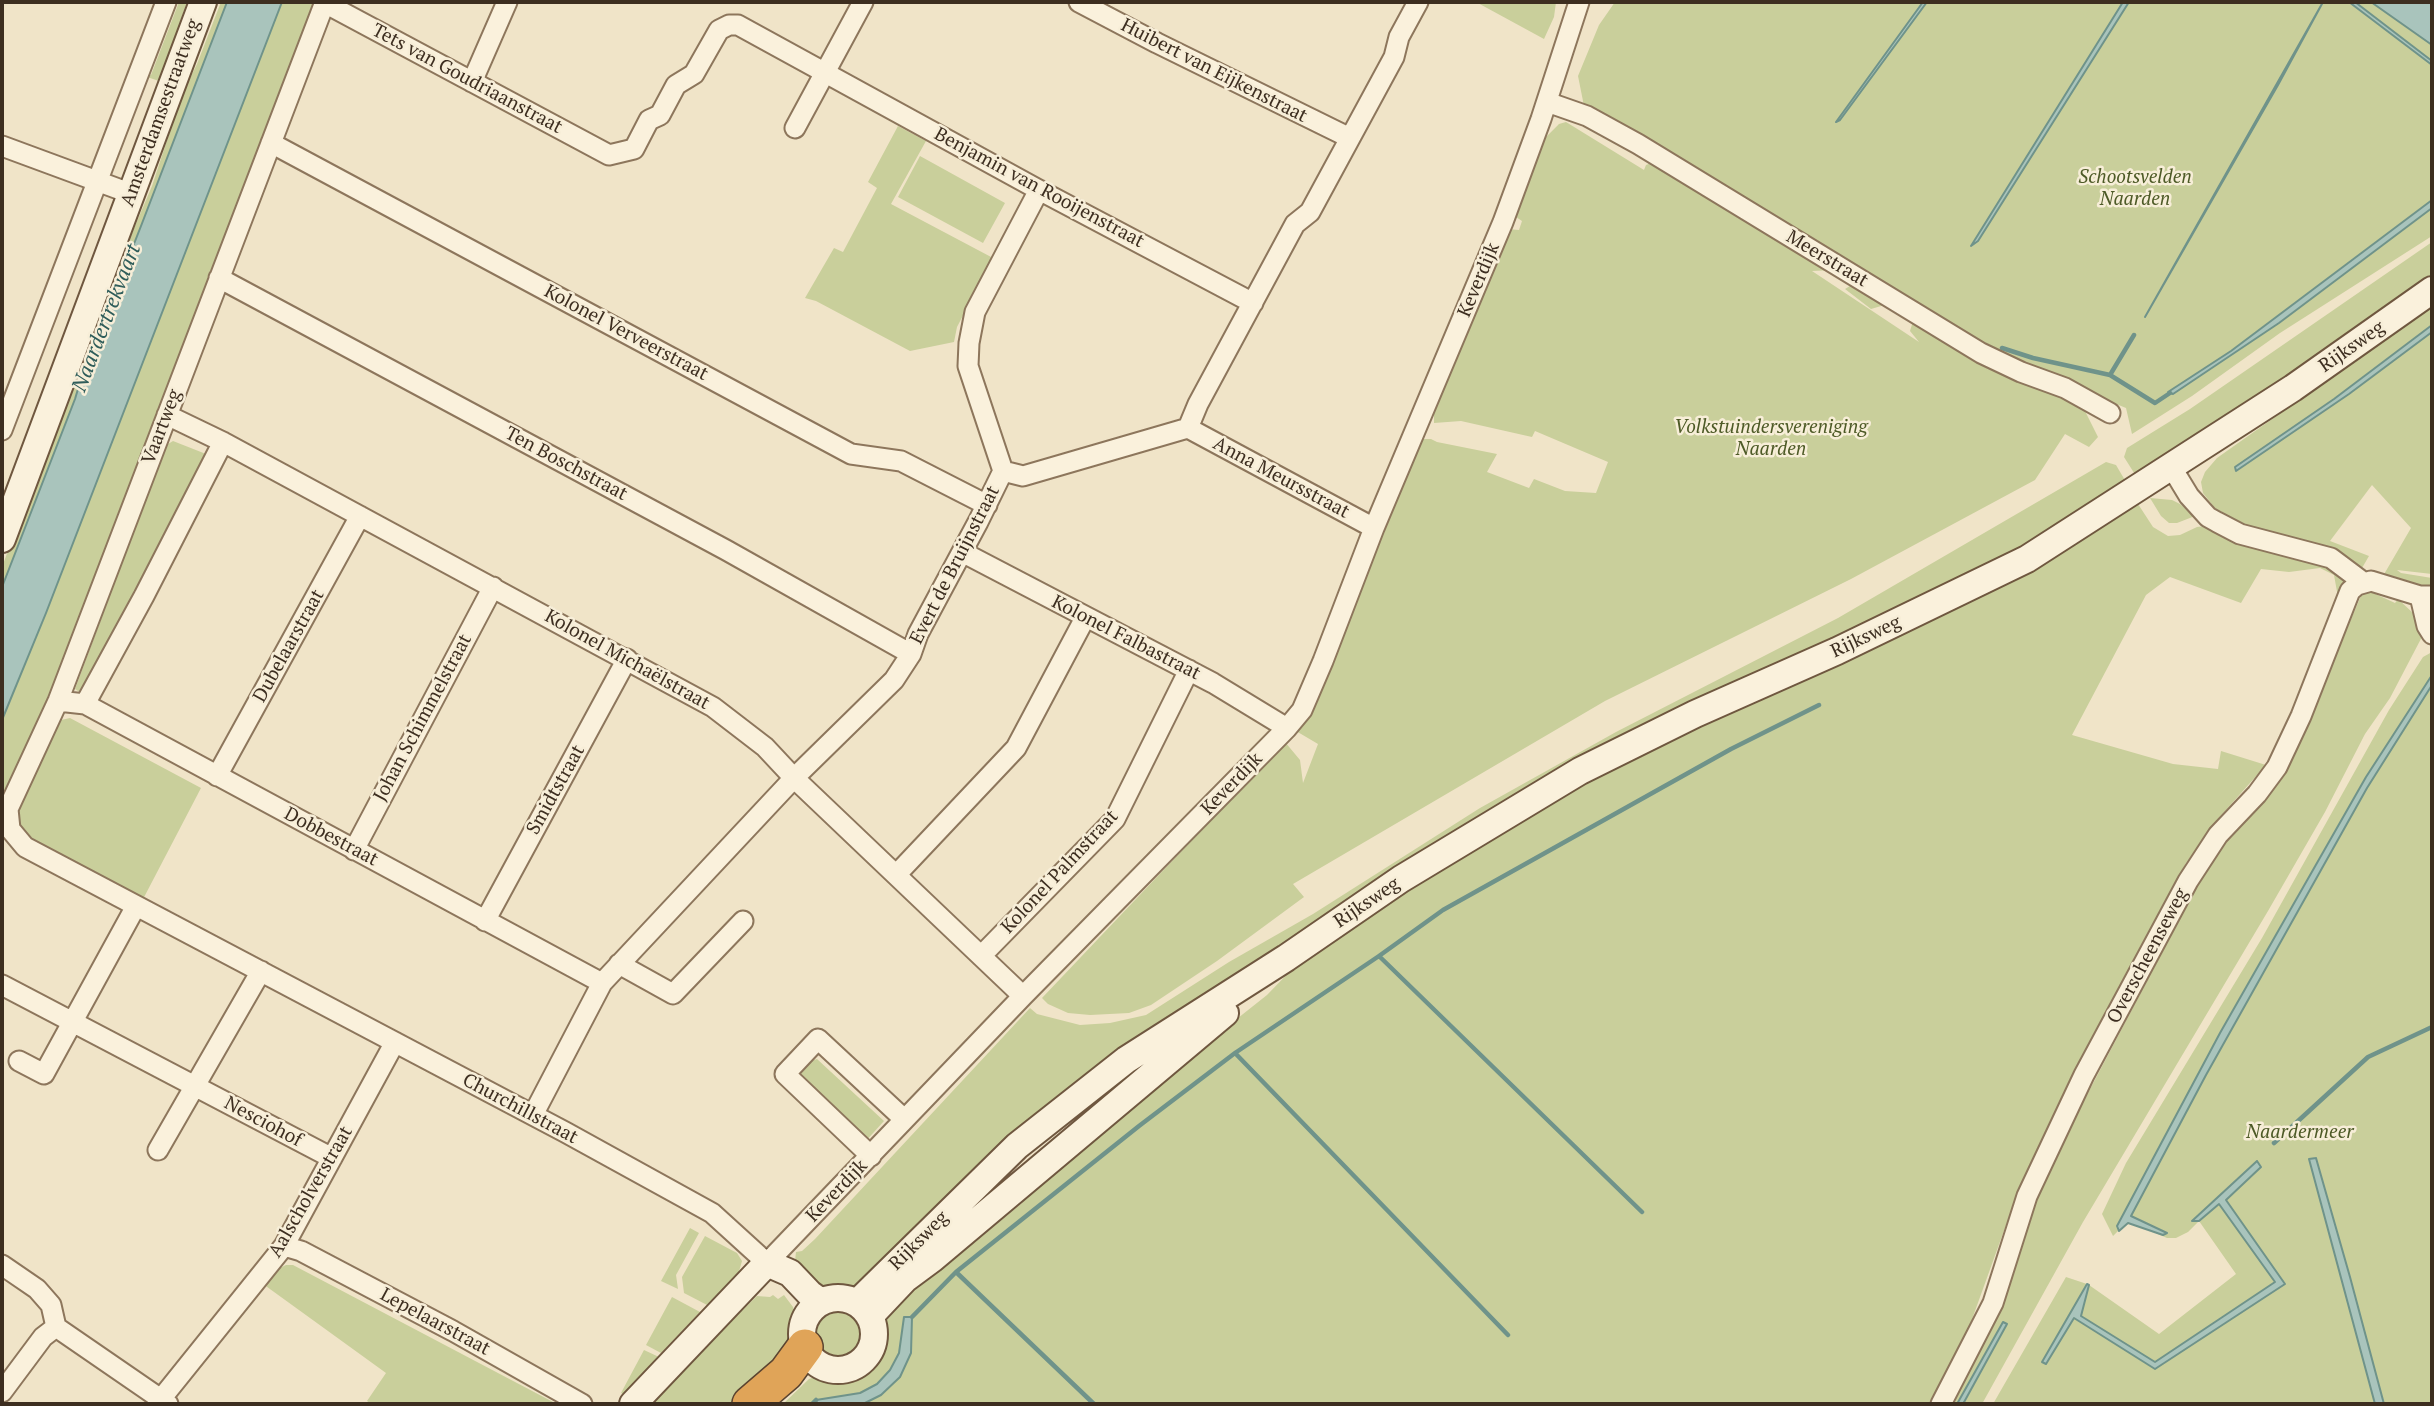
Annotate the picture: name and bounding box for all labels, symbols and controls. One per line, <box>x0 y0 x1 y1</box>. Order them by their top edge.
street label: Huibert van Eijkenstraat <box>1117 14 1311 128</box>
street label: Amsterdamsestraatweg <box>116 16 206 210</box>
street label: Tets van Goudriaanstraat <box>368 19 566 139</box>
street label: Benjamin van Rooijenstraat <box>930 123 1148 253</box>
park label: Schootsvelden Naarden <box>2078 167 2192 211</box>
street label: Meerstraat <box>1782 226 1872 292</box>
street label: Keverdijk <box>1453 240 1505 320</box>
water label: Naardertrekvaart <box>67 241 147 395</box>
street label: Kolonel Verveerstraat <box>540 280 712 386</box>
street label: Rijksweg <box>2315 316 2389 378</box>
street label: Vaartweg <box>137 386 187 468</box>
park label: Volkstuindersvereniging Naarden <box>1674 417 1868 461</box>
street label: Ten Boschstraat <box>501 422 631 506</box>
street label: Anna Meursstraat <box>1209 432 1353 524</box>
street label: Evert de Bruijnstraat <box>905 482 1005 648</box>
street label: Dubelaarstraat <box>249 586 329 706</box>
street label: Kolonel Falbastraat <box>1048 591 1204 685</box>
street label: Kolonel Michaëlstraat <box>541 605 713 715</box>
street label: Rijksweg <box>1827 611 1905 663</box>
street label: Johan Schimmelstraat <box>369 630 477 806</box>
street label: Smidtstraat <box>522 741 590 839</box>
street label: Keverdijk <box>1197 748 1267 820</box>
street label: Dobbestraat <box>280 803 382 871</box>
street label: Kolonel Palmstraat <box>997 805 1123 939</box>
street label: Rijksweg <box>1330 873 1404 933</box>
street label: Overscheenseweg <box>2103 885 2193 1027</box>
street label: Churchillstraat <box>458 1069 582 1149</box>
street label: Nesciohof <box>220 1092 306 1152</box>
street label: Aalscholverstraat <box>264 1122 358 1262</box>
park label: Naardermeer <box>2246 1122 2354 1144</box>
street label: Keverdijk <box>802 1155 872 1227</box>
street label: Rijksweg <box>885 1207 953 1275</box>
street label: Lepelaarstraat <box>376 1283 494 1361</box>

